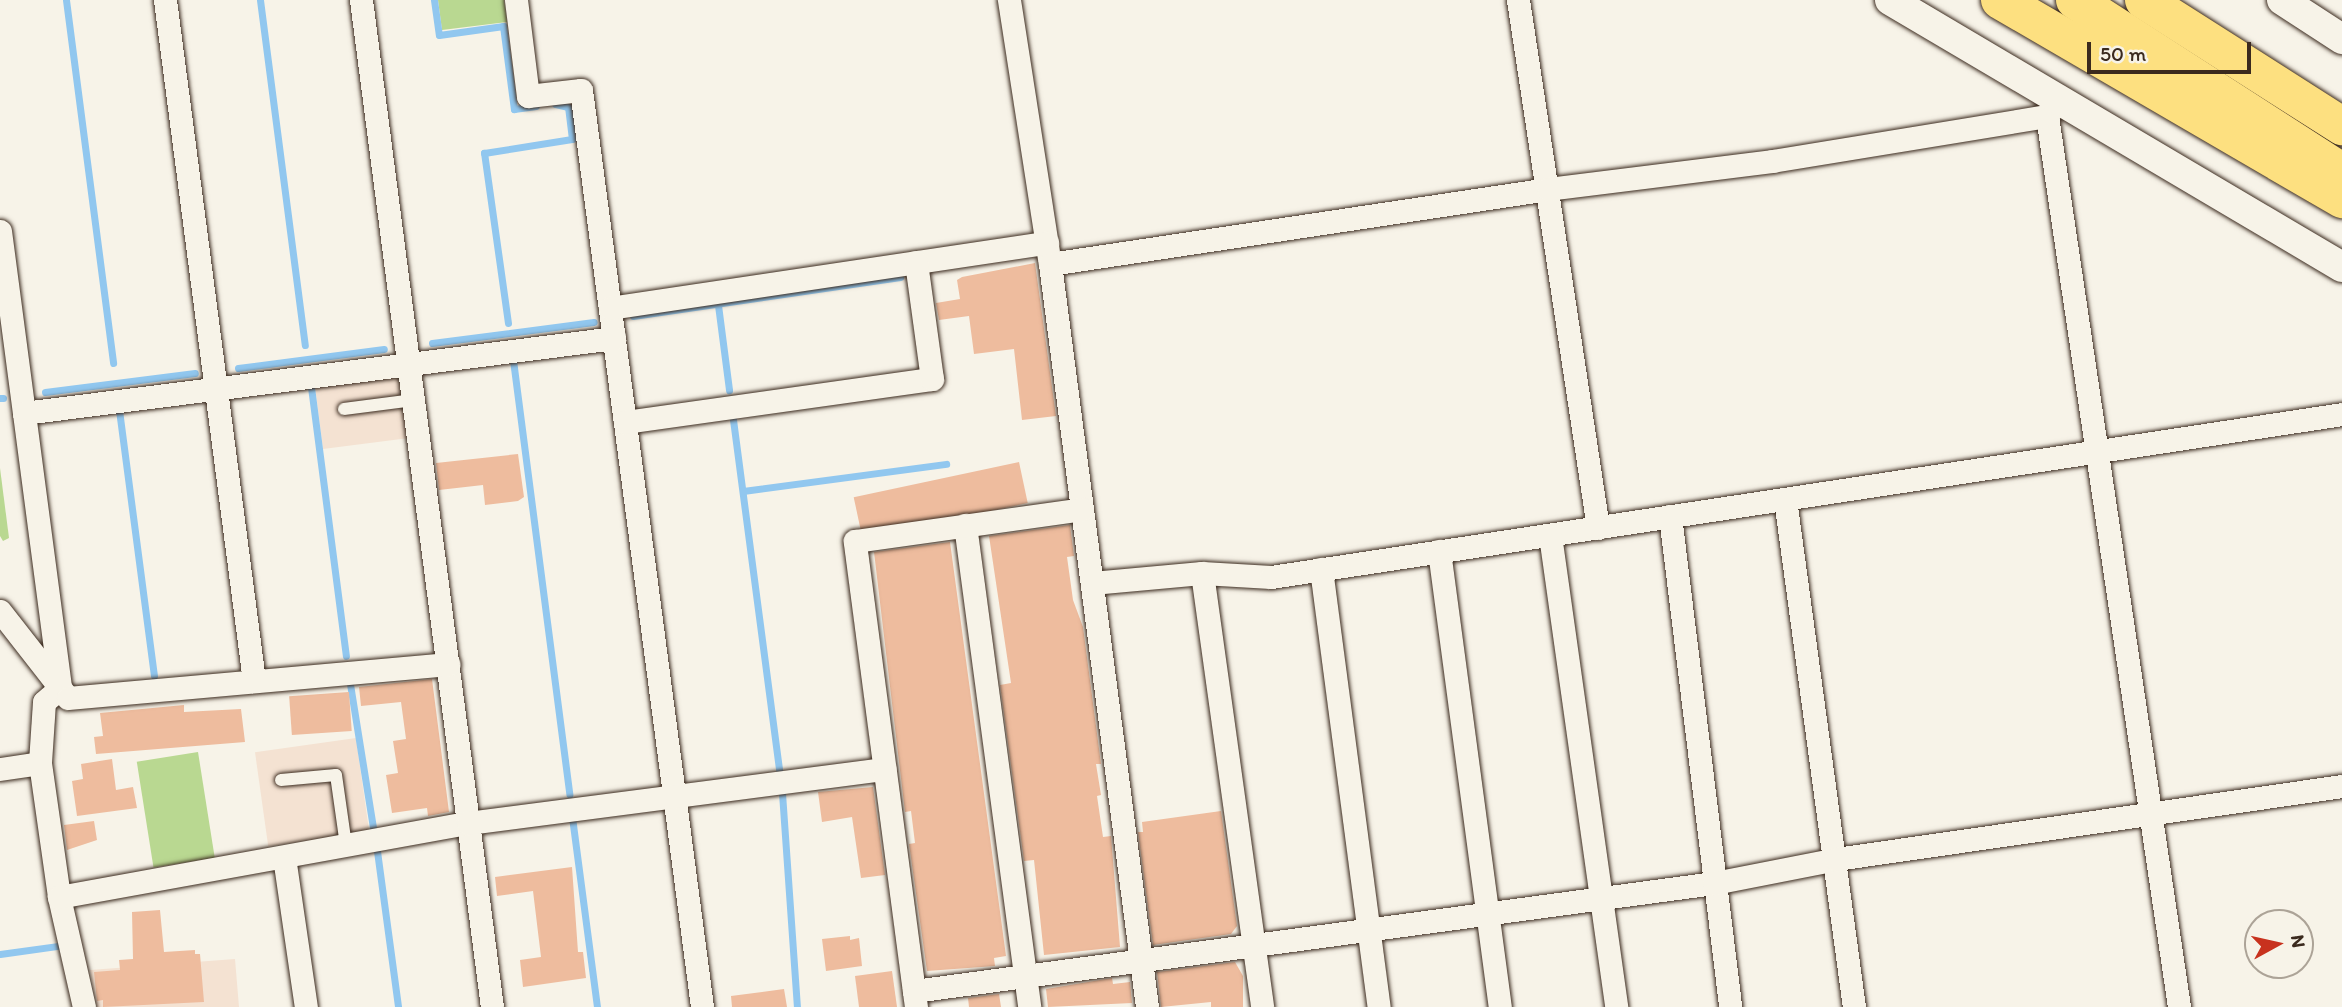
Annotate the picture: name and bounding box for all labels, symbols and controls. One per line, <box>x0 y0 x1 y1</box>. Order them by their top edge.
scale bar <box>2090 28 2254 72</box>
text: 50 m <box>2100 41 2146 66</box>
north arrow <box>2244 909 2314 979</box>
text: N <box>2286 933 2311 949</box>

